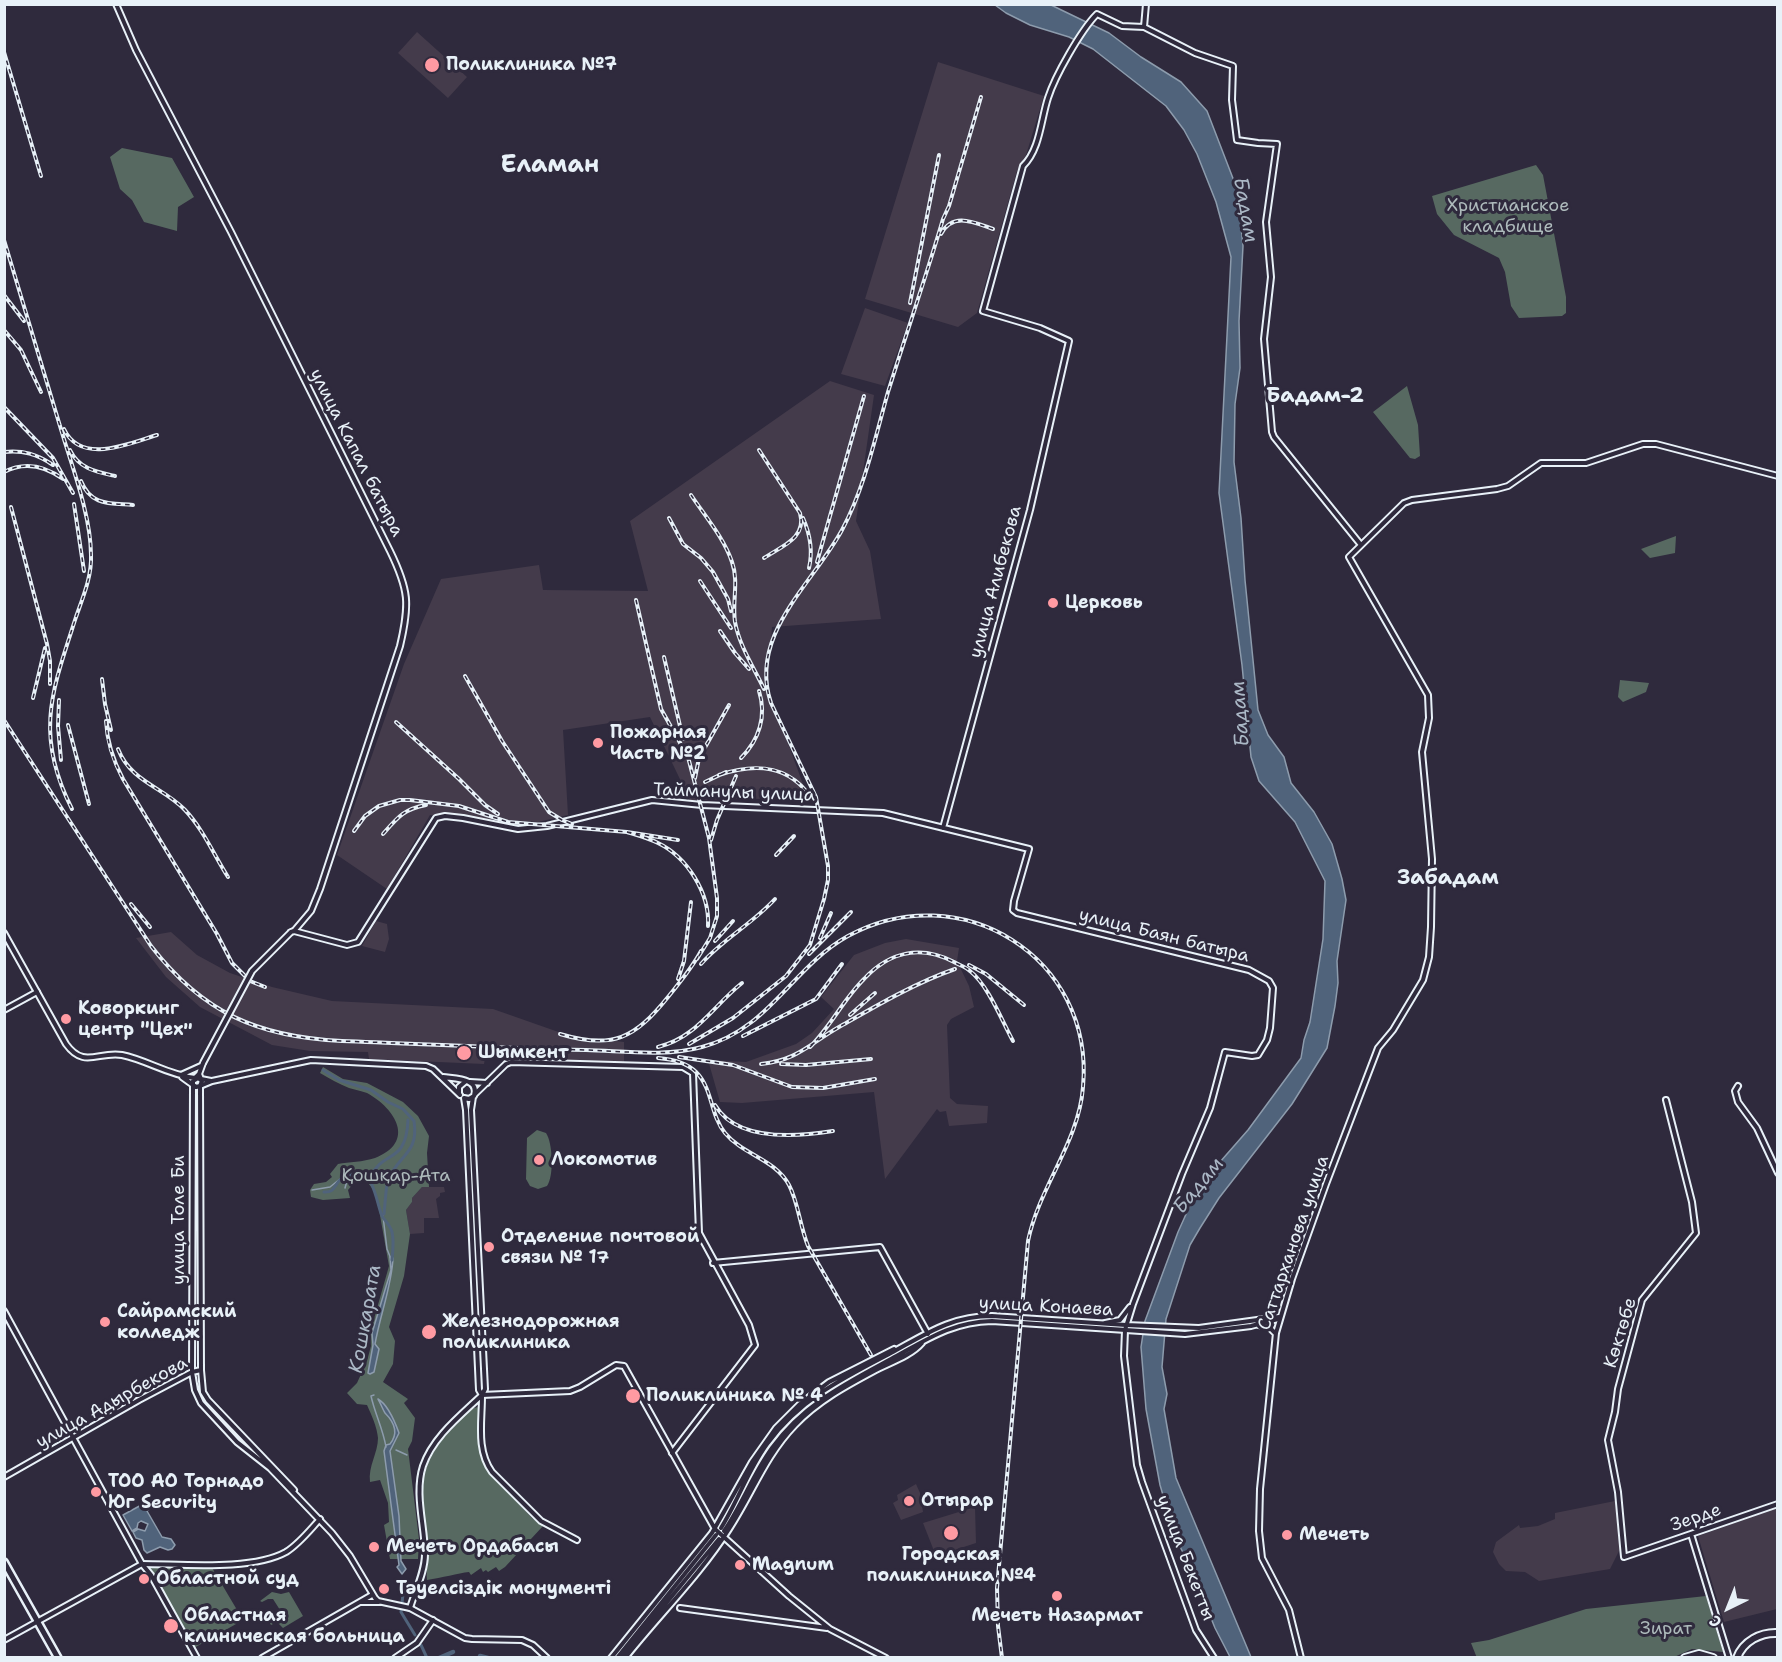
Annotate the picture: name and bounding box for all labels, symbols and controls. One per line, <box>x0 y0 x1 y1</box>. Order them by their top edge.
place label: Поликлиника №7 <box>446 54 617 76</box>
marker: Поликлиника №7 <box>423 56 441 74</box>
district label: Еламан <box>501 152 599 180</box>
water label: Бадам <box>1227 175 1263 245</box>
park label: Христианское кладбище <box>1447 195 1569 238</box>
street label: улица Капал батыра <box>304 365 408 541</box>
district label: Бадам-2 <box>1266 384 1364 410</box>
street label: улица Алибекова <box>965 503 1027 661</box>
place label: Церковь <box>1065 592 1143 614</box>
marker: Церковь <box>1046 596 1060 610</box>
water label: Бадам <box>1227 680 1255 748</box>
place label: Пожарная Часть №2 <box>610 722 707 764</box>
marker: Пожарная Часть №2 <box>591 736 605 750</box>
street label: Тайманулы улица <box>653 779 815 807</box>
district label: Забадам <box>1397 866 1499 892</box>
street label: улица Баян батыра <box>1077 904 1251 968</box>
place label: Коворкинг центр "Цех" <box>78 998 193 1040</box>
marker: Коворкинг центр "Цех" <box>59 1012 73 1026</box>
place label: Шымкент <box>478 1042 569 1064</box>
marker: Шымкент <box>455 1044 473 1062</box>
place label: Локомотив <box>551 1149 657 1171</box>
marker: Локомотив <box>532 1153 546 1167</box>
water label: Бадам <box>1169 1153 1229 1219</box>
street label: Саттарханова улица <box>1254 1153 1334 1333</box>
street label: улица Толе Би <box>168 1155 190 1285</box>
park label: Қошқар-Ата <box>341 1165 451 1187</box>
place label: Отделение почтовой связи № 17 <box>501 1226 699 1268</box>
marker: Отделение почтовой связи № 17 <box>482 1240 496 1254</box>
water label: Кошкарата <box>345 1263 387 1375</box>
street label: улица Конаева <box>978 1293 1114 1321</box>
street label: Көктөбе <box>1600 1295 1642 1371</box>
place label: Сайрамский колледж <box>117 1301 236 1344</box>
place label: Железнодорожная поликлиника <box>442 1311 620 1354</box>
marker: Сайрамский колледж <box>98 1315 112 1329</box>
marker: Железнодорожная поликлиника <box>420 1323 438 1341</box>
street label: улица Адырбекова <box>33 1352 191 1454</box>
place label: Поликлиника № 4 <box>646 1385 823 1407</box>
marker: Поликлиника № 4 <box>624 1387 642 1405</box>
place label: ТОО АО Торнадо Юг Security <box>108 1471 264 1514</box>
marker: ТОО АО Торнадо Юг Security <box>89 1485 103 1499</box>
place label: Отырар <box>921 1490 994 1512</box>
street label: улица Бекетты <box>1151 1492 1219 1624</box>
marker: Отырар <box>902 1494 916 1508</box>
street label: Зерде <box>1668 1499 1724 1537</box>
marker: Городская поликлиника №4 <box>942 1524 960 1542</box>
place label: Мечеть <box>1299 1524 1369 1546</box>
marker: Мечеть <box>1280 1528 1294 1542</box>
place label: Мечеть Ордабасы <box>386 1536 559 1558</box>
marker: Мечеть Ордабасы <box>367 1540 381 1554</box>
place label: Городская поликлиника №4 <box>866 1544 1036 1586</box>
place label: Magnum <box>752 1554 834 1576</box>
marker: Magnum <box>733 1558 747 1572</box>
place label: Областной суд <box>156 1568 299 1590</box>
marker: Областной суд <box>137 1572 151 1586</box>
place label: Тәуелсіздік монументі <box>396 1578 611 1600</box>
north arrow <box>1698 1578 1758 1638</box>
marker: Тәуелсіздік монументі <box>377 1582 391 1596</box>
marker: Мечеть Назармат <box>1050 1589 1064 1603</box>
place label: Областная клиническая больница <box>184 1605 405 1648</box>
place label: Мечеть Назармат <box>971 1605 1143 1627</box>
text: С <box>1705 1611 1726 1633</box>
marker: Областная клиническая больница <box>162 1617 180 1635</box>
park label: Зират <box>1640 1618 1692 1640</box>

